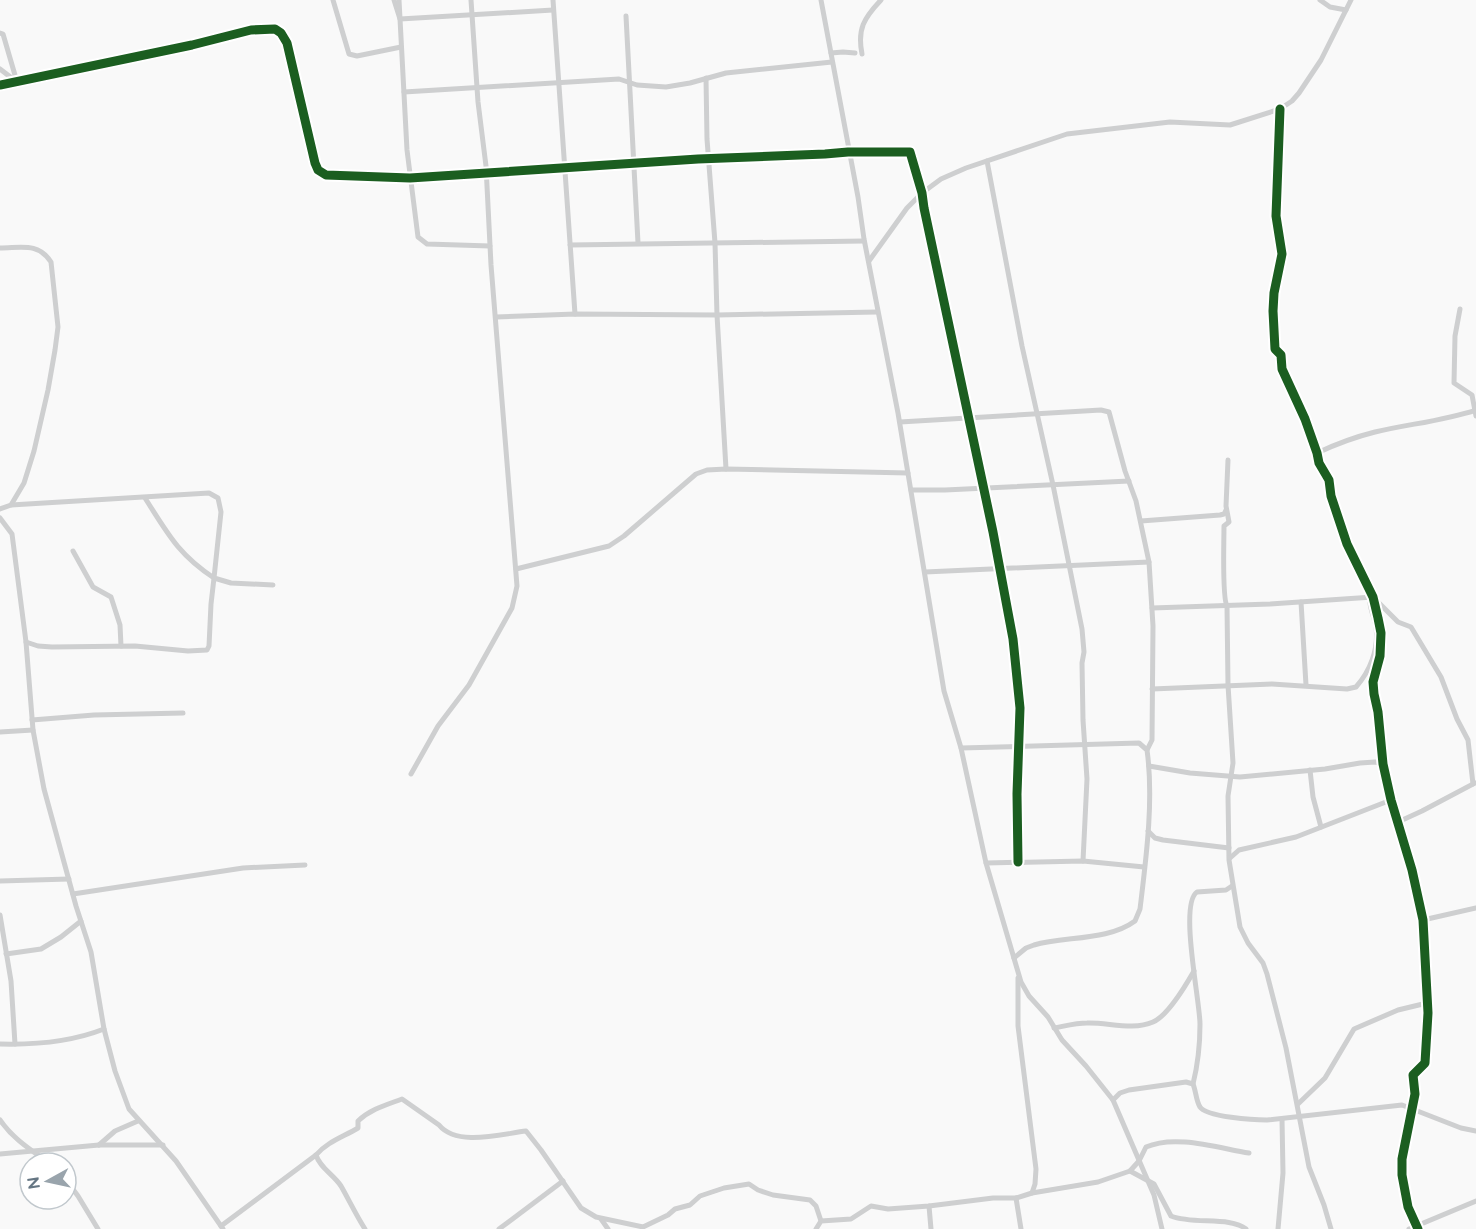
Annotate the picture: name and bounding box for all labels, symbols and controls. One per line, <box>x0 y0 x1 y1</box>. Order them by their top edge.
north arrow <box>18 1151 78 1211</box>
text: N <box>23 1176 44 1190</box>

